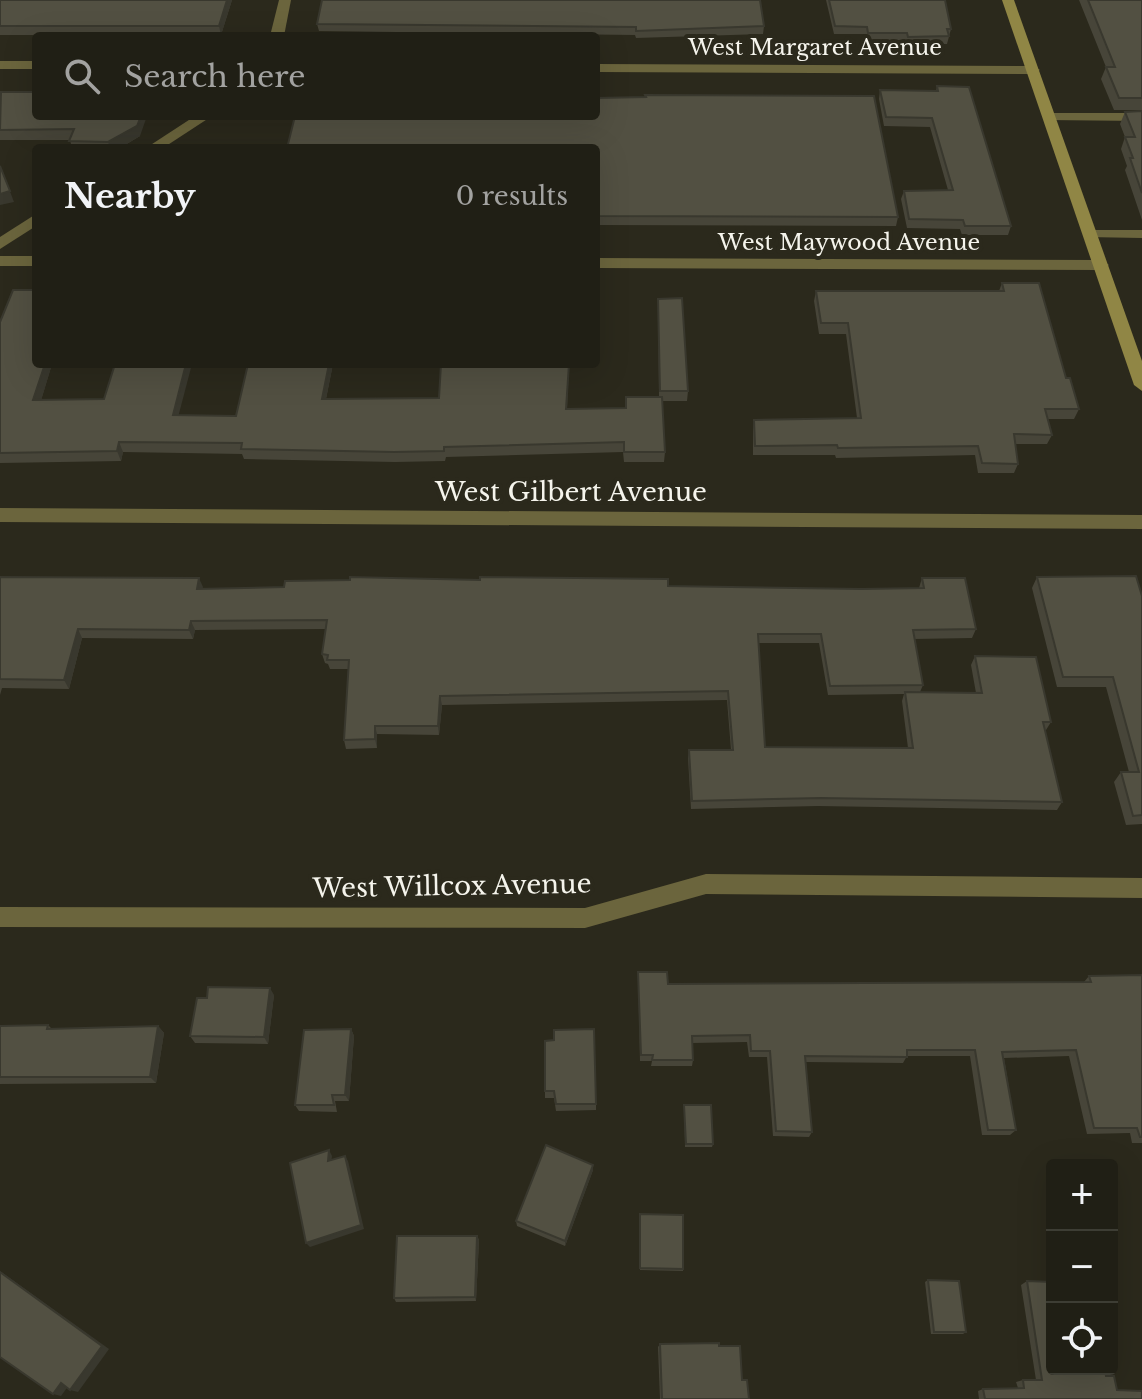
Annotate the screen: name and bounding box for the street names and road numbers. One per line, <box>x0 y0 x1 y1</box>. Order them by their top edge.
street label: West Margaret Avenue <box>687 34 942 61</box>
street label: West Maywood Avenue <box>717 229 980 256</box>
street label: West Gilbert Avenue <box>434 476 707 508</box>
street label: West Willcox Avenue <box>311 868 592 904</box>

